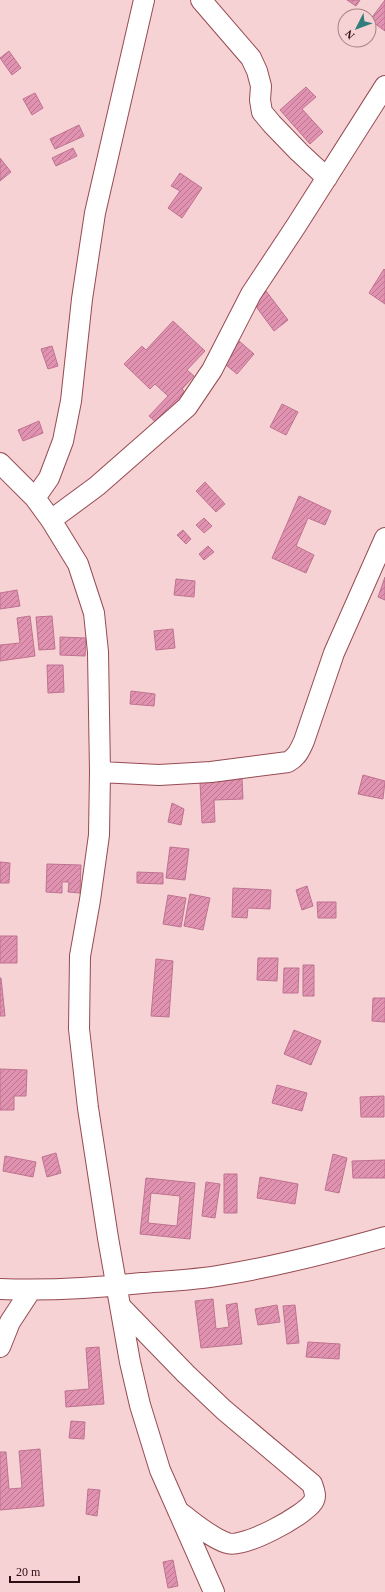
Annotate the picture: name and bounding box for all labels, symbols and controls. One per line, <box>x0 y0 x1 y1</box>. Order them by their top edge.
north arrow <box>337 8 377 48</box>
text: N <box>342 28 357 42</box>
scale bar <box>10 1558 79 1584</box>
text: 20 m <box>16 1565 41 1579</box>

